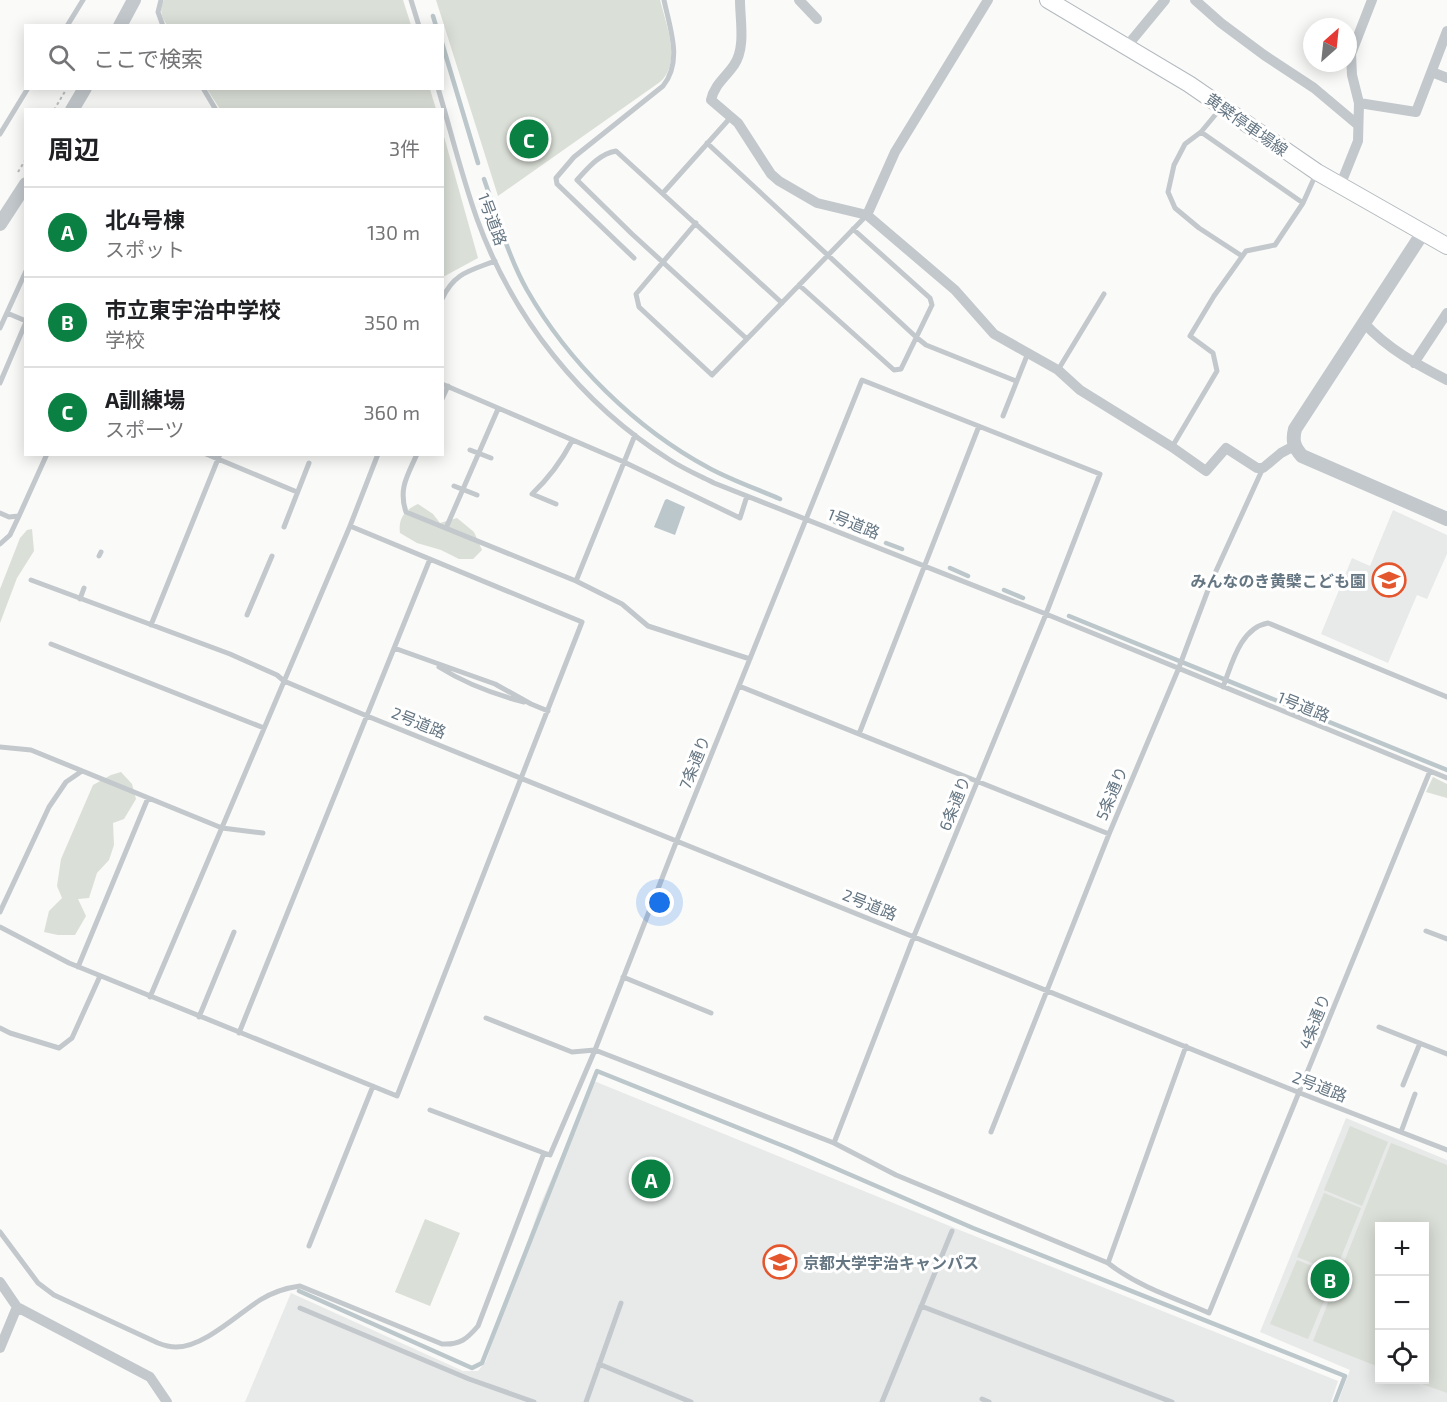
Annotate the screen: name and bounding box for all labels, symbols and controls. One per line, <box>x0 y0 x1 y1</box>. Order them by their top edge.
north arrow <box>1303 18 1357 72</box>
search box <box>24 24 444 90</box>
icon: search <box>45 41 78 74</box>
text: ここで検索 <box>93 45 203 71</box>
street label: 黄檗停車場線 <box>1202 89 1292 159</box>
pin: C <box>510 116 548 162</box>
text: 周辺 <box>48 133 100 164</box>
text: 3件 <box>389 136 420 160</box>
street label: 1号道路 <box>475 190 511 248</box>
text: 北4号棟 <box>105 206 185 232</box>
text: A <box>61 220 74 244</box>
text: 130 m <box>367 220 420 244</box>
text: スポット <box>105 237 185 261</box>
text: 市立東宇治中学校 <box>105 296 281 322</box>
text: B <box>61 310 74 334</box>
text: 350 m <box>364 310 420 334</box>
text: 学校 <box>105 327 145 351</box>
text: A訓練場 <box>105 386 185 412</box>
text: C <box>62 400 73 424</box>
text: 360 m <box>363 400 420 424</box>
text: スポーツ <box>105 417 185 441</box>
street label: 1号道路 <box>825 504 883 542</box>
school or university icon: みんなのき黄檗こども園 <box>1371 562 1407 598</box>
place label: みんなのき黄檗こども園 <box>1190 571 1366 590</box>
street label: 1号道路 <box>1275 687 1333 725</box>
street label: 2号道路 <box>389 703 449 741</box>
street label: 7条通り <box>675 732 713 792</box>
street label: 5条通り <box>1091 763 1131 823</box>
street label: 6条通り <box>934 773 974 833</box>
street label: 2号道路 <box>840 885 900 923</box>
your location <box>645 888 674 917</box>
street label: 4条通り <box>1294 991 1334 1051</box>
street label: 2号道路 <box>1290 1067 1350 1105</box>
pin: A <box>632 1156 670 1202</box>
map controls <box>1375 1222 1429 1384</box>
button: + <box>1375 1222 1429 1276</box>
school or university icon: 京都大学宇治キャンパス <box>762 1244 798 1280</box>
place label: 京都大学宇治キャンパス <box>803 1253 979 1272</box>
pin: B <box>1310 1256 1350 1302</box>
button: − <box>1375 1276 1429 1330</box>
button: locate <box>1375 1330 1429 1384</box>

